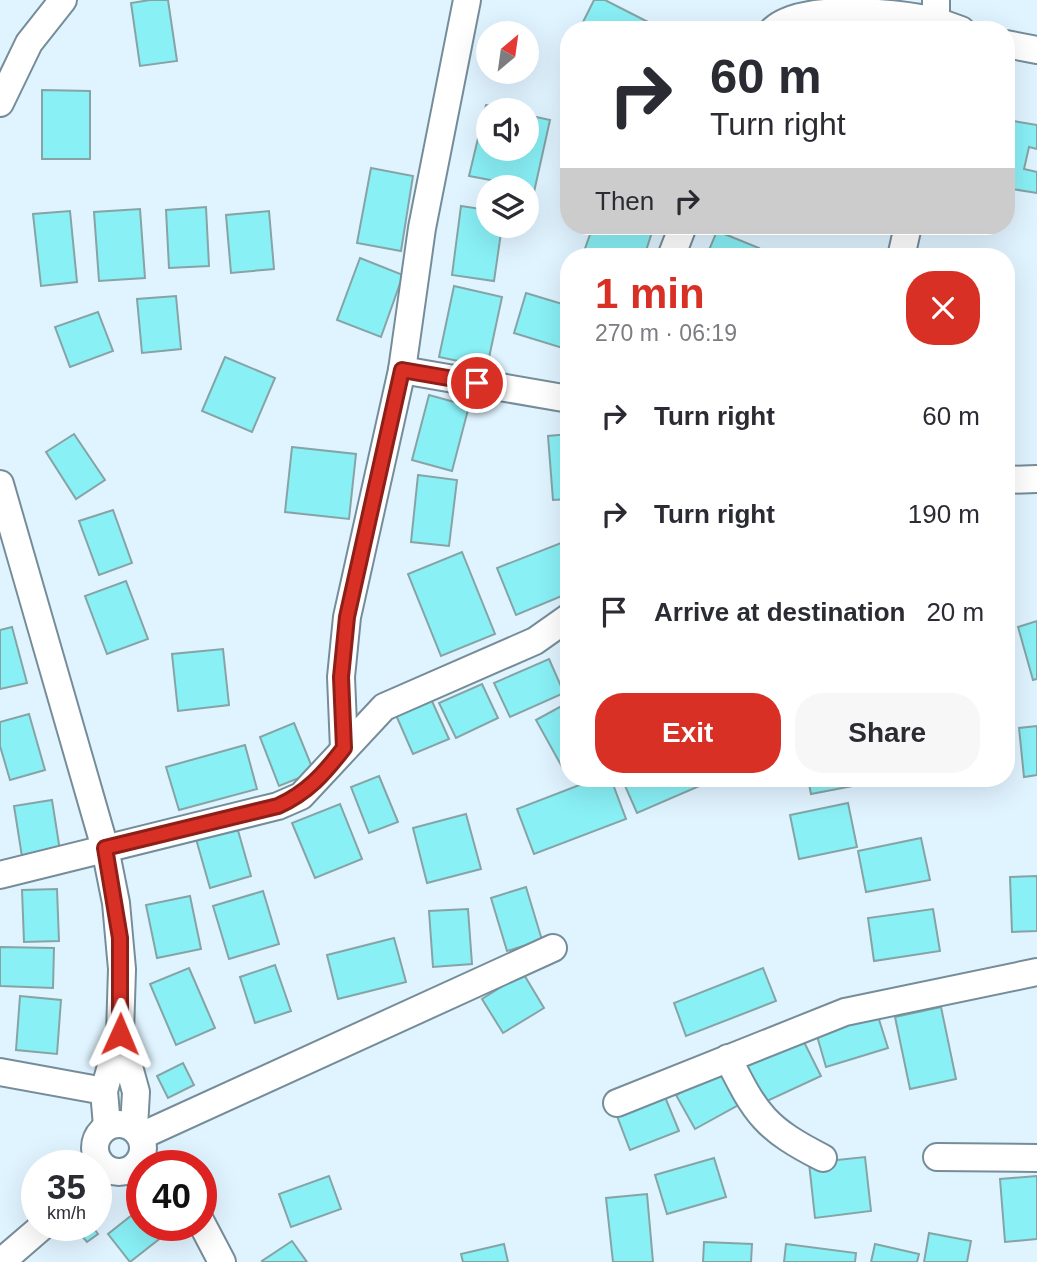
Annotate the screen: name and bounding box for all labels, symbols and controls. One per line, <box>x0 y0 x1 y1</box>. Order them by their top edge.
north arrow <box>476 21 539 84</box>
map controls <box>476 21 539 238</box>
icon: right <box>595 49 686 140</box>
text: 60 m <box>710 49 822 103</box>
button: sound <box>476 98 539 161</box>
text: Turn right <box>710 106 846 142</box>
button: layers <box>476 175 539 238</box>
icon: right <box>668 182 706 220</box>
text: Then <box>595 186 654 216</box>
text: 1 min <box>595 270 705 317</box>
button: close <box>906 271 980 345</box>
text: 270 m · 06:19 <box>595 320 737 346</box>
pin <box>447 353 507 413</box>
icon: arrive <box>458 364 496 402</box>
icon: right <box>595 397 633 435</box>
text: Turn right <box>654 401 775 431</box>
text: 60 m <box>922 401 980 431</box>
icon: right <box>595 495 633 533</box>
text: Turn right <box>654 499 775 529</box>
text: 190 m <box>908 499 980 529</box>
icon: arrive <box>595 593 633 631</box>
text: Arrive at destination <box>654 597 905 627</box>
text: 20 m <box>926 597 984 627</box>
button: Exit <box>595 693 781 773</box>
button: Share <box>795 693 980 773</box>
position arrow <box>83 997 157 1071</box>
speed limit sign: 40 <box>126 1150 217 1241</box>
text: 35 <box>47 1167 86 1206</box>
text: km/h <box>47 1203 86 1223</box>

